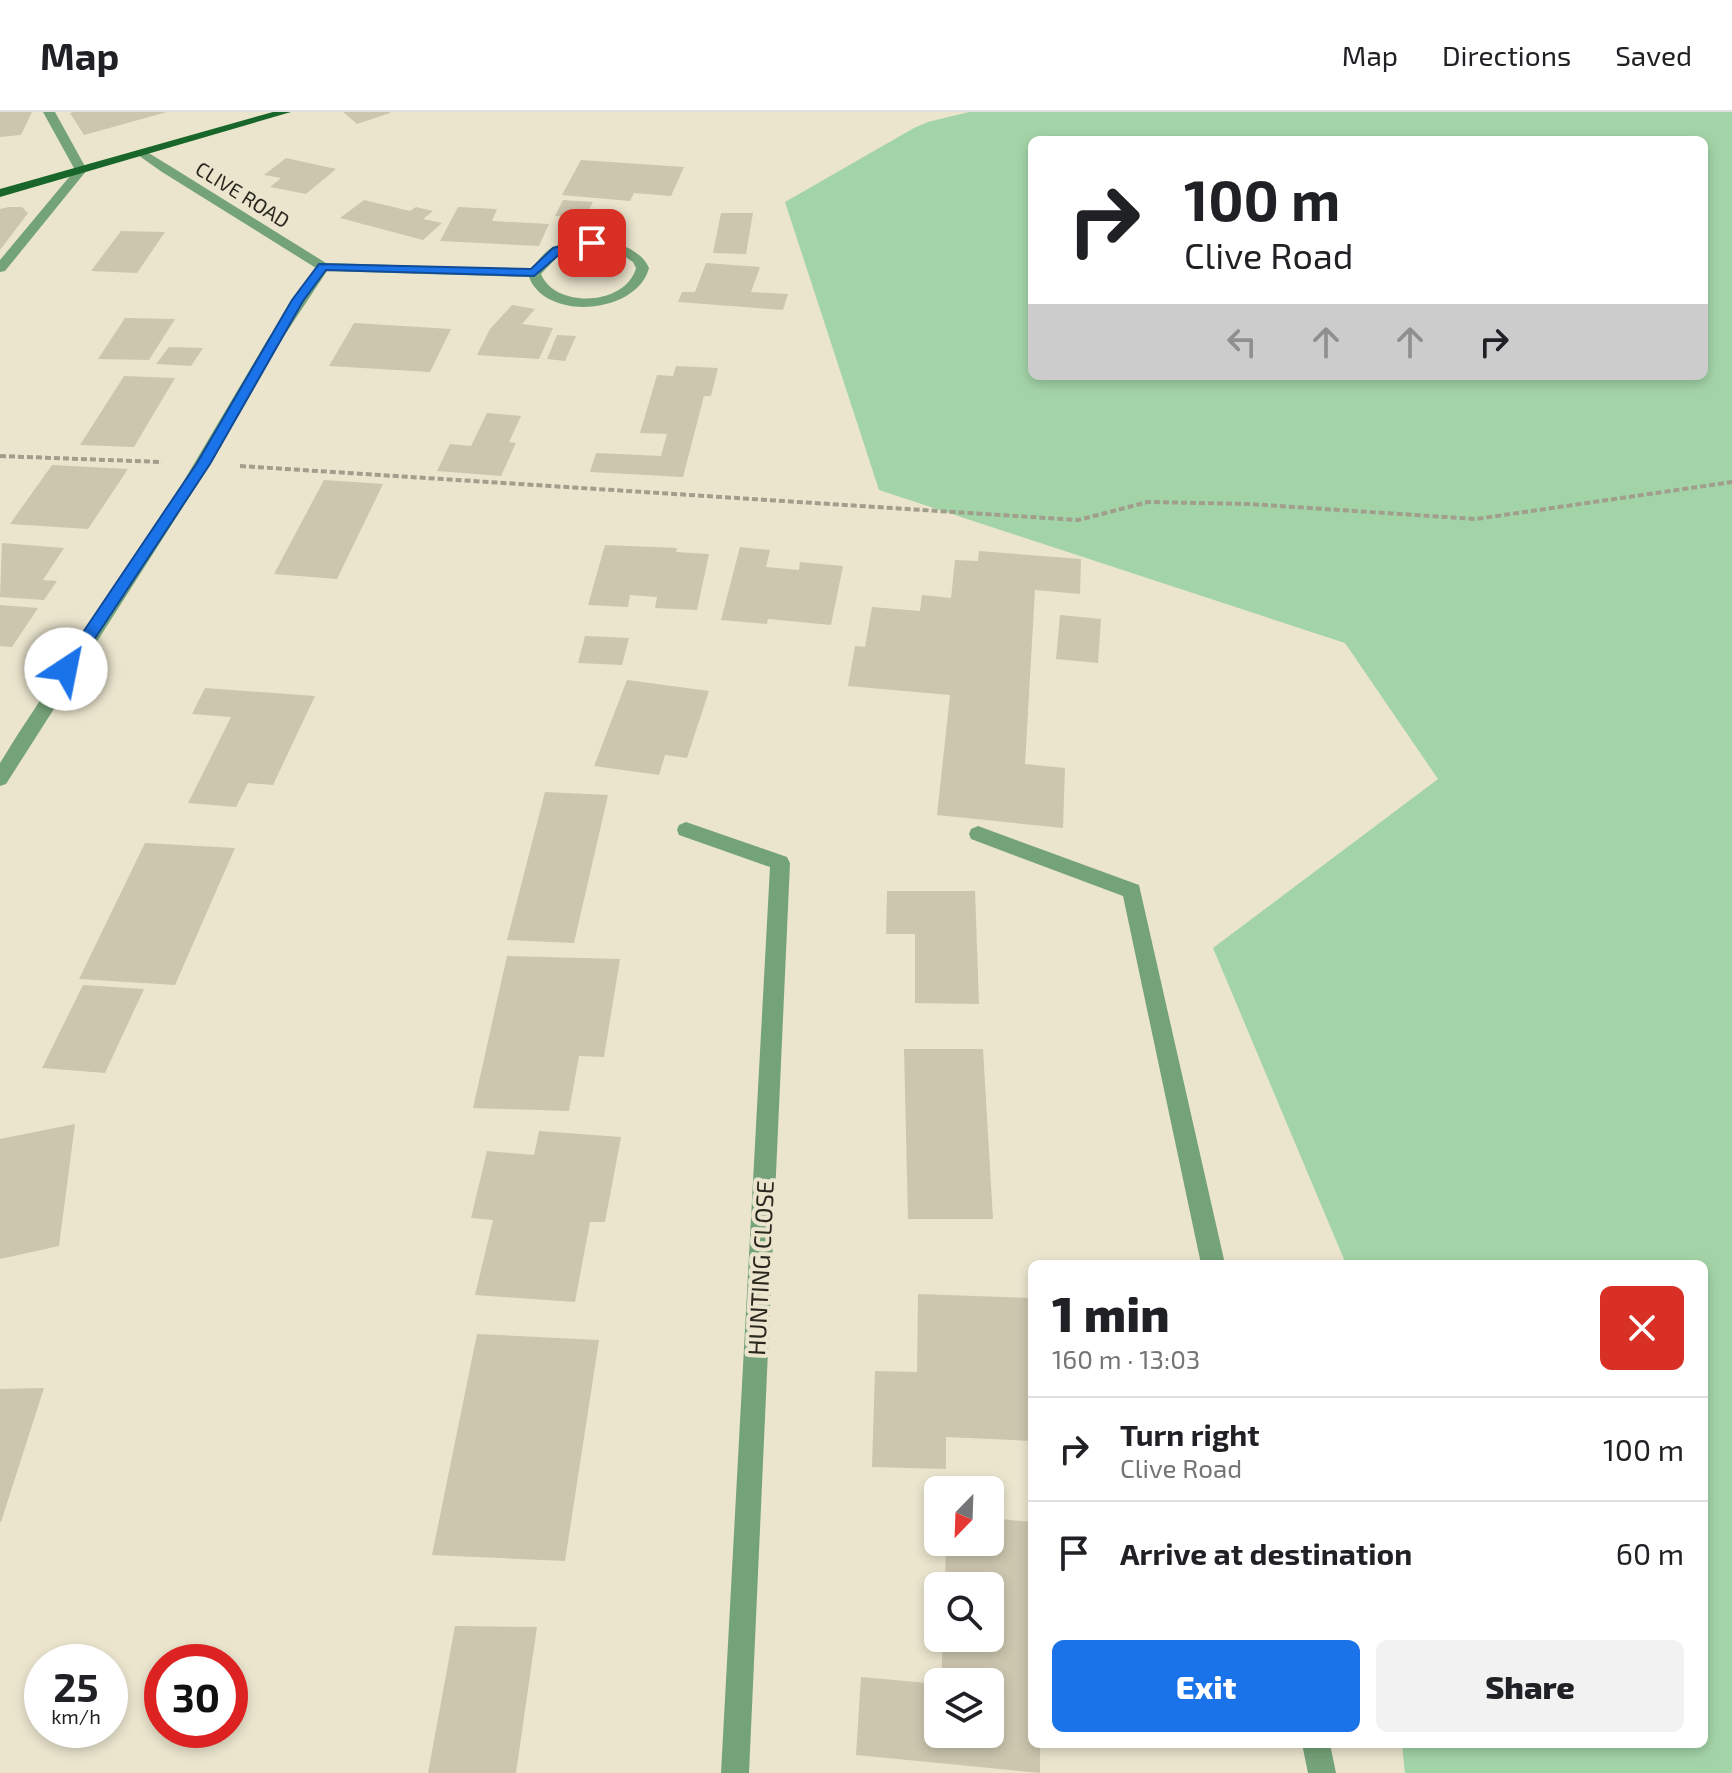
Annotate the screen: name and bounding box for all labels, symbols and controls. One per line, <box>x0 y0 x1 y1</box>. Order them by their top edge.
text: Map <box>40 32 119 78</box>
text: Map <box>1342 38 1398 72</box>
text: Directions <box>1442 38 1571 72</box>
text: Saved <box>1615 38 1692 72</box>
street label: CLIVE ROAD <box>192 156 294 232</box>
text: 100 m <box>1184 165 1340 232</box>
icon: right <box>1052 168 1156 272</box>
pin <box>558 209 626 277</box>
icon: arrive <box>570 221 614 265</box>
text: Clive Road <box>1184 233 1353 276</box>
icon: left <box>1220 320 1264 364</box>
icon: ahead <box>1304 320 1348 364</box>
icon: ahead <box>1388 320 1432 364</box>
icon: right <box>1472 320 1516 364</box>
position arrow <box>24 627 108 711</box>
street label: HUNTING CLOSE <box>741 1180 779 1356</box>
text: 1 min <box>1052 1284 1170 1342</box>
button: close <box>1600 1286 1684 1370</box>
text: 160 m · 13:03 <box>1052 1343 1200 1374</box>
text: Turn right <box>1120 1416 1260 1452</box>
icon: right <box>1052 1427 1096 1471</box>
text: 100 m <box>1603 1431 1684 1467</box>
text: Clive Road <box>1120 1452 1242 1483</box>
north arrow <box>924 1476 1004 1556</box>
map controls <box>924 1476 1004 1748</box>
icon: arrive <box>1052 1531 1096 1575</box>
text: Arrive at destination <box>1120 1535 1412 1571</box>
text: 60 m <box>1616 1535 1684 1571</box>
button: search <box>924 1572 1004 1652</box>
button: Exit <box>1052 1640 1360 1732</box>
button: Share <box>1376 1640 1684 1732</box>
speed limit sign: 30 <box>144 1644 248 1748</box>
text: 25 <box>53 1662 99 1710</box>
button: layers <box>924 1668 1004 1748</box>
text: km/h <box>51 1704 101 1728</box>

